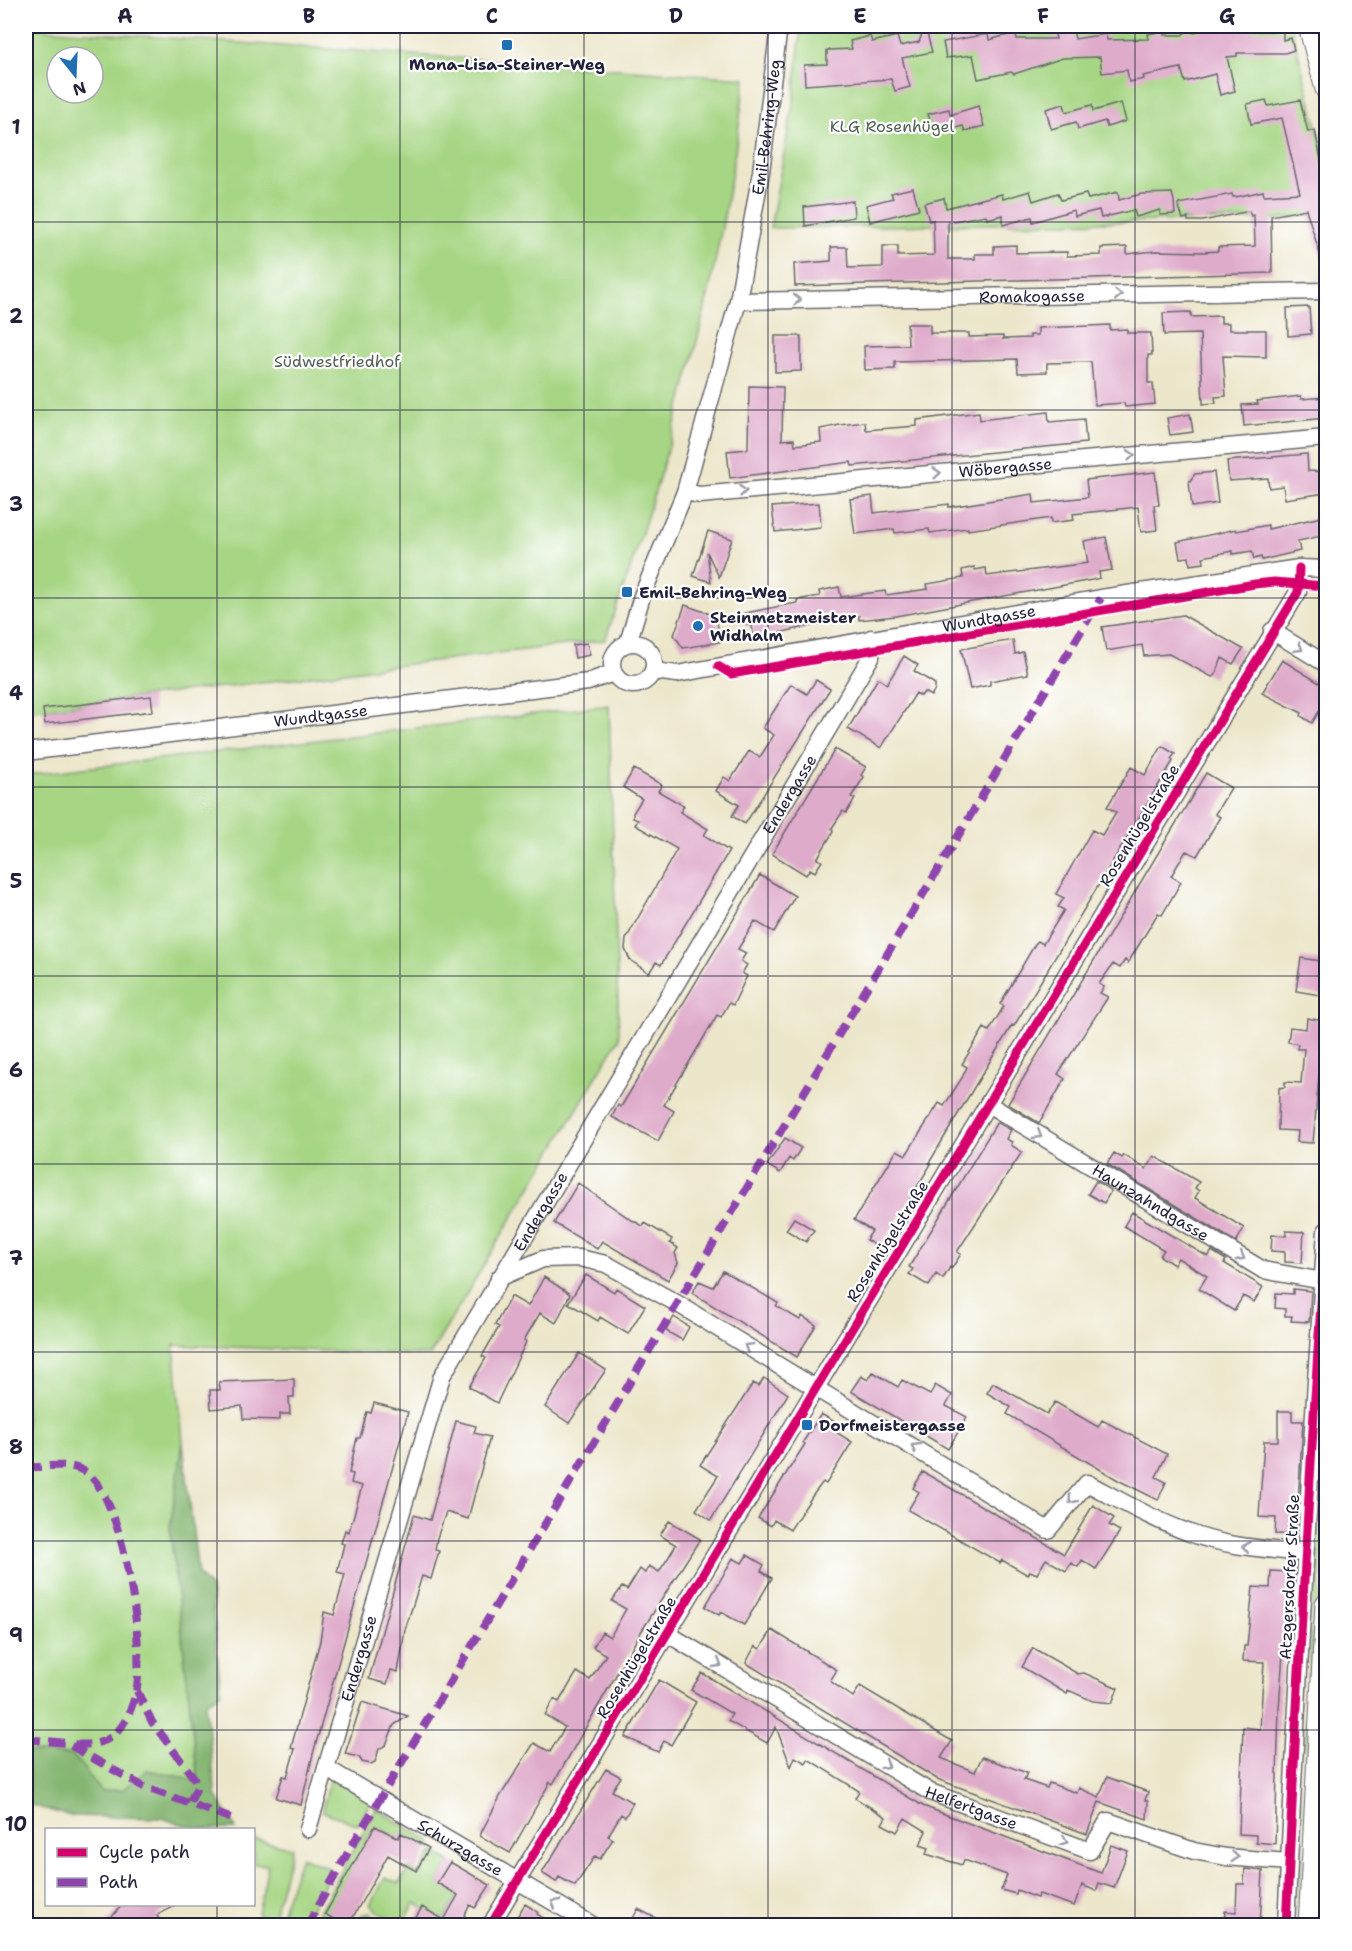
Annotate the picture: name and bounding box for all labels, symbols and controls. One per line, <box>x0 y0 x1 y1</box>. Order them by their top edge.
text: A <box>117 3 133 29</box>
text: B <box>303 3 315 29</box>
text: C <box>486 3 498 29</box>
text: D <box>669 3 683 29</box>
text: E <box>853 3 867 29</box>
text: F <box>1037 3 1049 29</box>
text: G <box>1219 3 1235 29</box>
marker: Mona-Lisa-Steiner-Weg <box>500 38 514 52</box>
north arrow <box>45 45 105 105</box>
place label: Mona-Lisa-Steiner-Weg <box>409 54 605 75</box>
street label: Emil-Behring-Weg <box>747 58 786 197</box>
text: N <box>70 77 89 101</box>
text: 1 <box>11 114 21 140</box>
park label: KLG Rosenhügel <box>830 116 955 137</box>
street label: Romakogasse <box>979 285 1085 308</box>
one-way arrow <box>1113 289 1122 301</box>
one-way arrow <box>792 294 801 307</box>
text: 2 <box>9 303 23 329</box>
park label: Südwestfriedhof <box>274 351 401 372</box>
one-way arrow <box>1127 449 1136 462</box>
street label: Wöbergasse <box>958 453 1053 482</box>
one-way arrow <box>933 467 942 480</box>
one-way arrow <box>739 485 748 498</box>
text: 3 <box>9 491 23 517</box>
place label: Emil-Behring-Weg <box>639 582 787 603</box>
marker: Emil-Behring-Weg <box>620 585 634 599</box>
street label: Wundtgasse <box>941 600 1037 637</box>
place label: Steinmetzmeister Widhalm <box>710 607 857 646</box>
marker: Steinmetzmeister Widhalm <box>691 619 705 633</box>
one-way arrow <box>1293 640 1303 652</box>
text: 4 <box>9 680 23 706</box>
street label: Wundtgasse <box>273 700 369 732</box>
street label: Endergasse <box>758 751 821 838</box>
street label: Rosenhügelstraße <box>1095 760 1184 890</box>
text: 5 <box>10 868 22 894</box>
text: 6 <box>9 1057 23 1083</box>
one-way arrow <box>1032 1127 1042 1139</box>
street label: Haunzahndgasse <box>1088 1159 1213 1246</box>
street label: Endergasse <box>509 1168 572 1255</box>
street label: Rosenhügelstraße <box>842 1177 933 1306</box>
text: 7 <box>9 1245 23 1271</box>
one-way arrow <box>1235 1250 1245 1261</box>
one-way arrow <box>744 1342 754 1354</box>
place label: Dorfmeistergasse <box>819 1415 966 1436</box>
marker: Dorfmeistergasse <box>800 1418 814 1432</box>
text: 8 <box>9 1434 23 1460</box>
one-way arrow <box>911 1443 921 1455</box>
one-way arrow <box>1069 1493 1080 1504</box>
street label: Atzgersdorfer Straße <box>1275 1494 1304 1660</box>
one-way arrow <box>1241 1541 1250 1553</box>
street label: Rosenhügelstraße <box>592 1592 681 1722</box>
street label: Endergasse <box>336 1613 382 1704</box>
text: 9 <box>9 1622 23 1648</box>
one-way arrow <box>712 1657 722 1669</box>
one-way arrow <box>880 1757 890 1769</box>
street label: Helfertgasse <box>922 1781 1020 1834</box>
text: 10 <box>5 1811 27 1837</box>
street label: Schurzgasse <box>414 1814 507 1881</box>
legend <box>45 1828 255 1906</box>
one-way arrow <box>1058 1834 1069 1847</box>
text: Cycle path <box>99 1840 190 1864</box>
one-way arrow <box>1231 1851 1240 1864</box>
text: Path <box>99 1870 138 1894</box>
one-way arrow <box>551 1899 562 1910</box>

